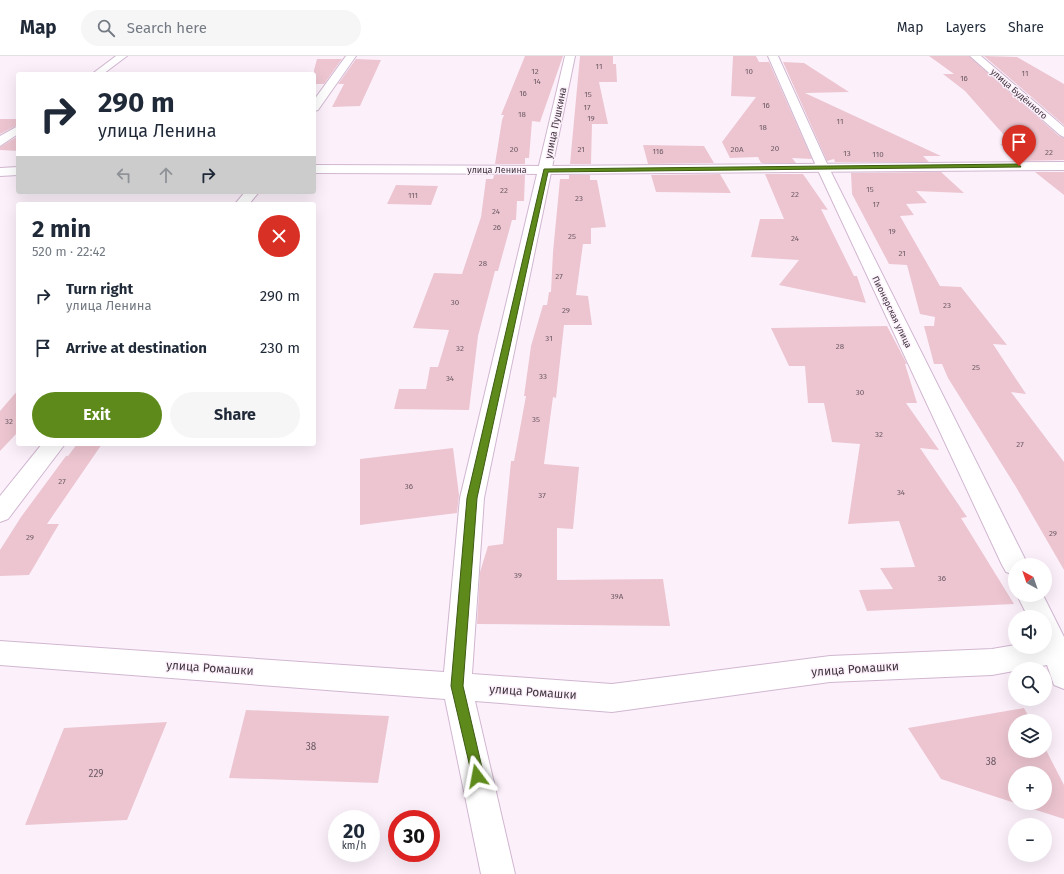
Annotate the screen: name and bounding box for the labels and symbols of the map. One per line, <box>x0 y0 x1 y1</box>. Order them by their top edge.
house number: 11 <box>596 62 602 71</box>
house number: 12 <box>531 67 539 76</box>
house number: 10 <box>745 67 753 76</box>
street label: улица Будённого <box>989 67 1049 121</box>
house number: 11 <box>1022 69 1028 78</box>
house number: 16 <box>960 74 968 83</box>
house number: 14 <box>533 77 542 86</box>
street label: улица Пушкина <box>543 86 569 160</box>
house number: 16 <box>519 89 527 98</box>
house number: 15 <box>584 90 592 99</box>
house number: 16 <box>762 101 770 110</box>
house number: 17 <box>583 103 591 112</box>
house number: 18 <box>518 110 527 119</box>
house number: 19 <box>587 114 595 123</box>
house number: 11 <box>837 117 843 126</box>
house number: 18 <box>759 123 768 132</box>
pin <box>1002 125 1036 166</box>
house number: 20 <box>771 144 780 153</box>
house number: 20 <box>510 145 519 154</box>
house number: 21 <box>577 145 585 154</box>
house number: 20А <box>730 145 744 154</box>
house number: 116 <box>652 147 664 156</box>
house number: 22 <box>1045 148 1053 157</box>
house number: 13 <box>843 149 851 158</box>
house number: 110 <box>872 150 884 159</box>
street label: улица Ленина <box>467 165 527 175</box>
house number: 15 <box>866 185 874 194</box>
house number: 22 <box>500 186 508 195</box>
house number: 22 <box>791 190 799 199</box>
house number: 111 <box>408 191 418 200</box>
house number: 23 <box>575 194 583 203</box>
house number: 17 <box>872 200 880 209</box>
house number: 24 <box>492 207 501 216</box>
house number: 26 <box>493 223 501 232</box>
house number: 19 <box>888 227 896 236</box>
house number: 25 <box>568 232 576 241</box>
house number: 24 <box>791 234 800 243</box>
house number: 21 <box>898 249 906 258</box>
house number: 28 <box>479 259 488 268</box>
house number: 27 <box>555 272 563 281</box>
street label: Пионерская улица <box>870 275 914 350</box>
house number: 30 <box>451 298 460 307</box>
house number: 23 <box>943 301 951 310</box>
house number: 29 <box>562 306 570 315</box>
house number: 31 <box>545 334 553 343</box>
house number: 28 <box>836 342 845 351</box>
house number: 32 <box>456 344 464 353</box>
house number: 25 <box>972 363 980 372</box>
house number: 33 <box>539 372 547 381</box>
house number: 34 <box>446 374 455 383</box>
house number: 30 <box>856 388 865 397</box>
house number: 35 <box>532 415 540 424</box>
house number: 32 <box>5 417 13 426</box>
house number: 32 <box>875 430 883 439</box>
house number: 27 <box>1016 440 1024 449</box>
house number: 27 <box>58 477 66 486</box>
house number: 36 <box>405 482 413 491</box>
house number: 34 <box>897 488 906 497</box>
house number: 37 <box>538 491 546 500</box>
house number: 29 <box>1049 529 1057 538</box>
house number: 29 <box>26 533 34 542</box>
north arrow <box>1008 558 1052 602</box>
house number: 39 <box>514 571 522 580</box>
house number: 36 <box>938 574 946 583</box>
house number: 39А <box>611 592 624 601</box>
street label: улица Ромашки <box>166 658 254 678</box>
street label: улица Ромашки <box>811 659 899 679</box>
street label: улица Ромашки <box>489 682 577 702</box>
house number: 38 <box>306 741 317 753</box>
position arrow <box>456 755 498 797</box>
house number: 38 <box>986 756 997 768</box>
house number: 229 <box>88 768 104 780</box>
speed limit sign: 30 <box>388 810 440 862</box>

